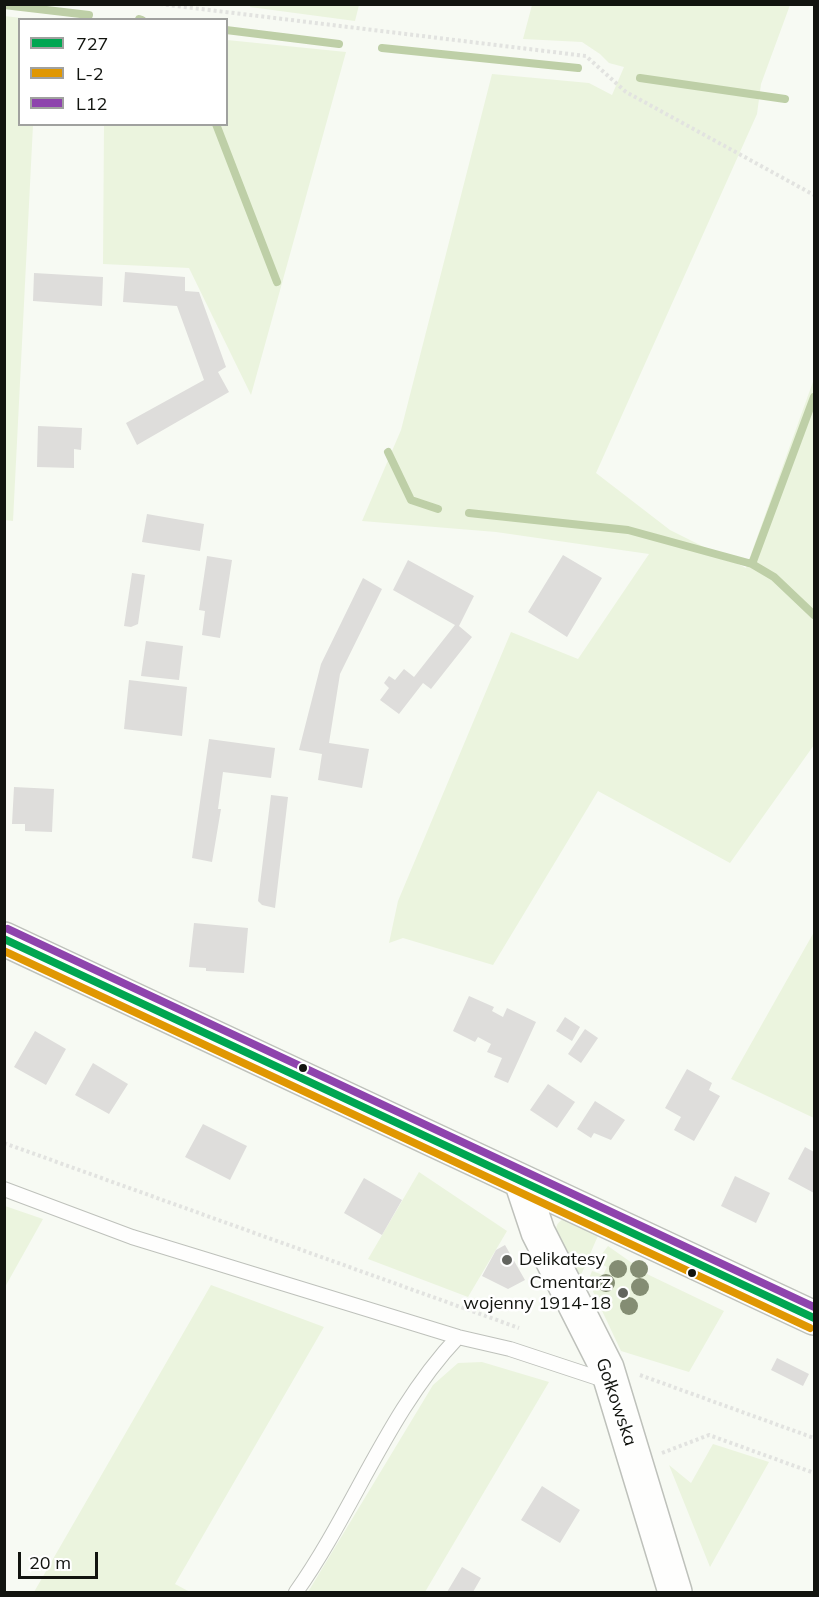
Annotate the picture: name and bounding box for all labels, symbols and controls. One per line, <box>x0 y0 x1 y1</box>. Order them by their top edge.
legend <box>18 18 228 126</box>
text: 727 <box>76 32 108 55</box>
text: L-2 <box>76 62 104 85</box>
text: L12 <box>76 92 107 115</box>
unlabelled marker <box>297 1062 309 1074</box>
place label: Delikatesy <box>519 1249 605 1271</box>
marker: Delikatesy <box>500 1253 514 1267</box>
unlabelled marker <box>686 1267 698 1279</box>
place label: Cmentarz wojenny 1914-18 <box>463 1272 611 1314</box>
marker: Cmentarz wojenny 1914-18 <box>616 1286 630 1300</box>
street label: Gołkowska <box>591 1355 641 1449</box>
scale bar <box>21 1540 100 1578</box>
text: 20 m <box>29 1551 71 1574</box>

